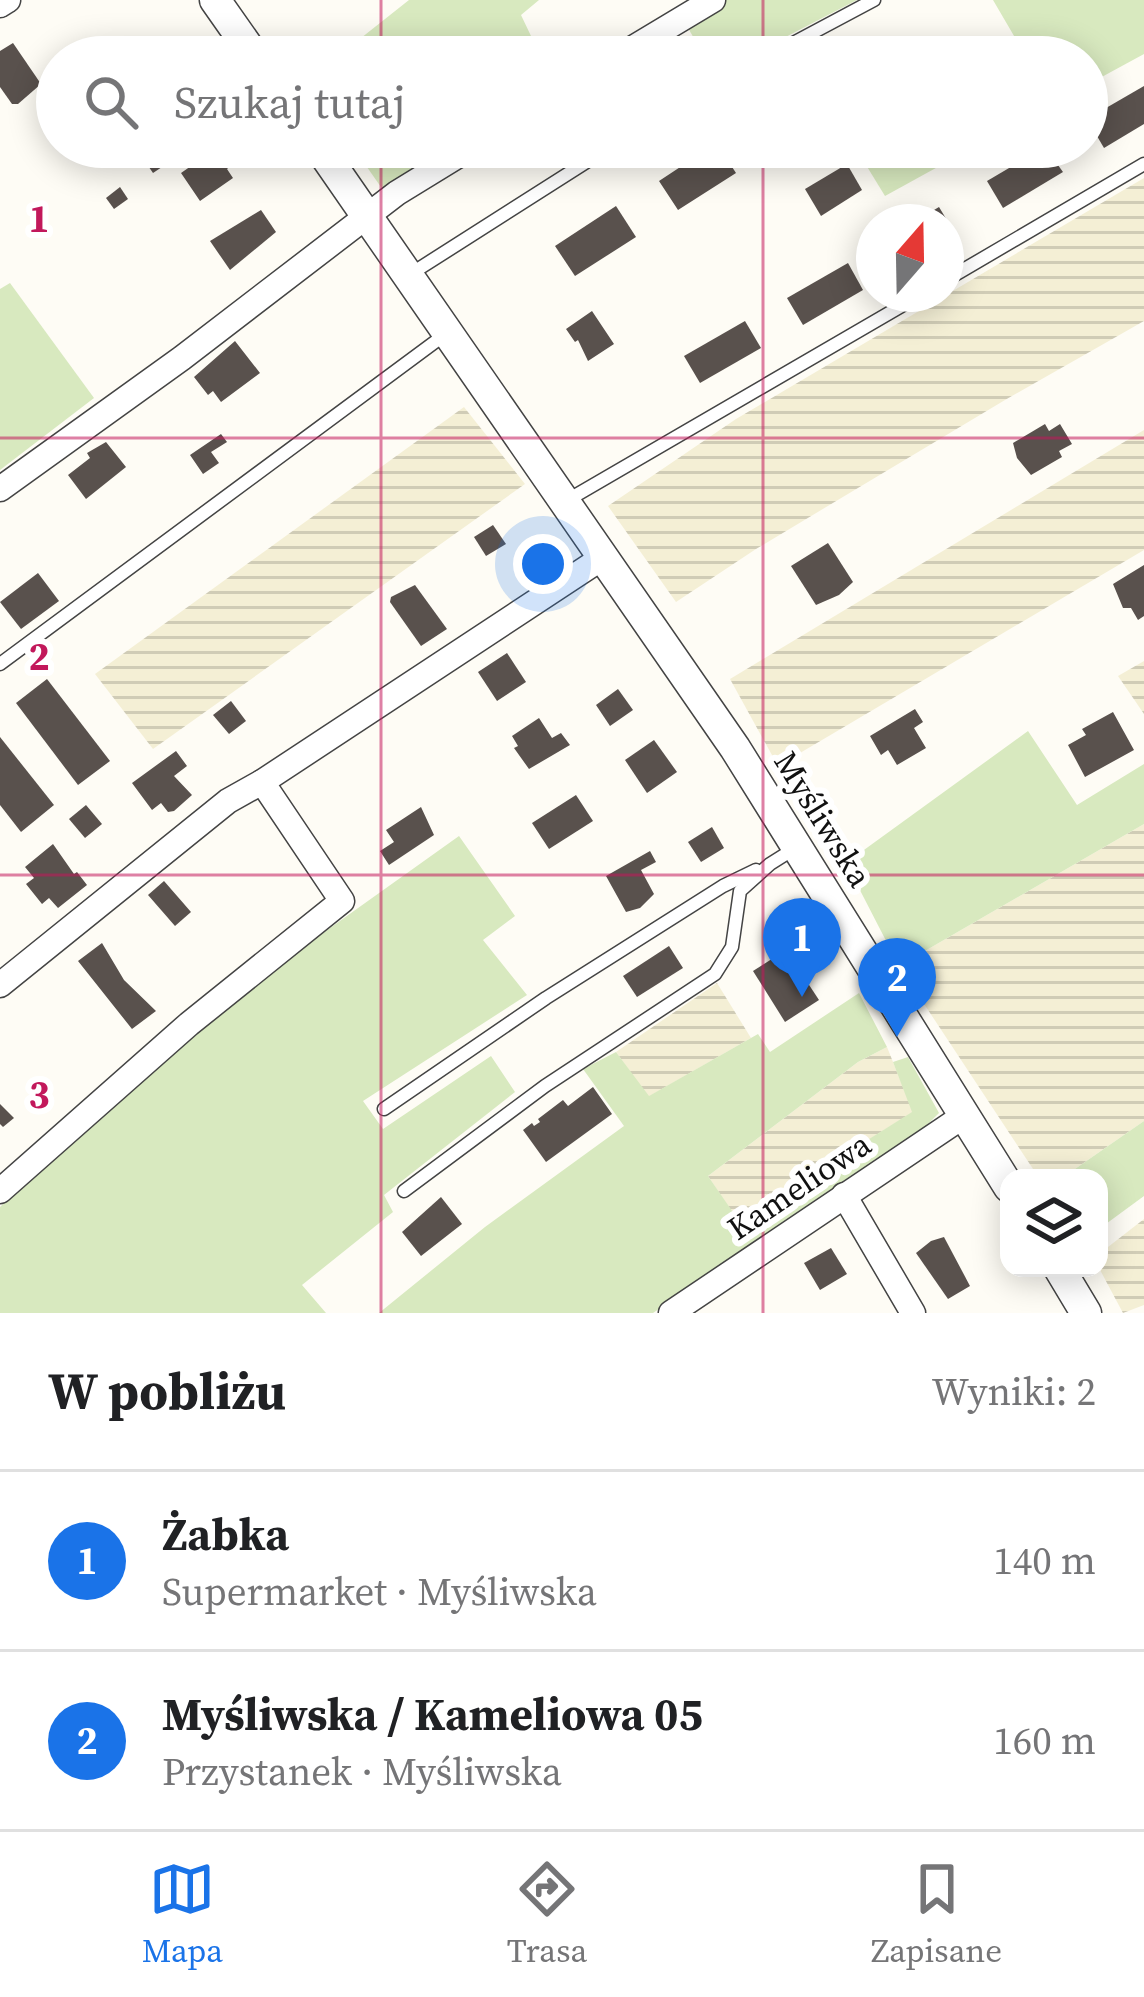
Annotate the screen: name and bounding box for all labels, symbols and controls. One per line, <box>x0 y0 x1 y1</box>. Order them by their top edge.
search box <box>36 36 1108 168</box>
icon: search <box>78 69 144 135</box>
text: Szukaj tutaj <box>174 71 405 133</box>
text: 1 <box>28 192 50 245</box>
north arrow <box>856 204 964 312</box>
your location <box>513 534 573 594</box>
text: 2 <box>28 630 50 683</box>
street label: Myśliwska <box>764 743 883 896</box>
pin: 1 <box>763 898 841 997</box>
pin: 2 <box>858 938 936 1037</box>
text: 3 <box>28 1068 50 1121</box>
street label: Kameliowa <box>719 1121 880 1250</box>
map controls <box>1000 1169 1108 1277</box>
button: layers <box>1000 1169 1108 1277</box>
text: W pobliżu <box>48 1356 286 1426</box>
text: Wyniki: 2 <box>932 1365 1096 1418</box>
text: Żabka <box>162 1503 289 1565</box>
text: 1 <box>76 1534 98 1587</box>
text: 140 m <box>993 1534 1096 1587</box>
text: Supermarket · Myśliwska <box>162 1565 597 1618</box>
text: Myśliwska / Kameliowa 05 <box>162 1683 703 1745</box>
text: 2 <box>76 1714 98 1767</box>
text: 160 m <box>993 1714 1096 1767</box>
text: Przystanek · Myśliwska <box>162 1745 562 1798</box>
tab: Mapa <box>142 1856 223 1973</box>
tab: Trasa <box>507 1856 587 1973</box>
tab: Zapisane <box>871 1856 1002 1973</box>

